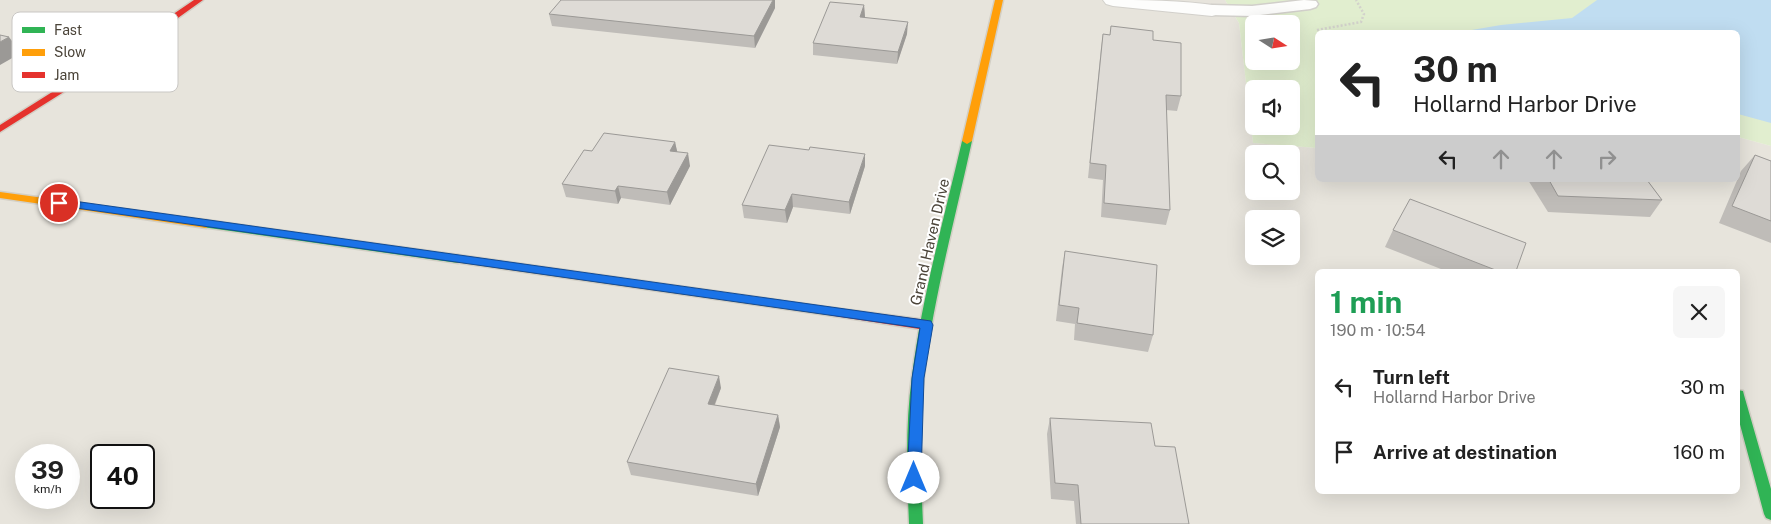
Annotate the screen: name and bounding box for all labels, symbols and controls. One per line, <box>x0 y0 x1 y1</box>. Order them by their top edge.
legend <box>12 12 178 92</box>
north arrow <box>1245 15 1300 70</box>
map controls <box>1245 15 1300 265</box>
text: Fast <box>54 22 82 38</box>
text: Slow <box>54 44 86 60</box>
text: 30 m <box>1413 49 1498 90</box>
icon: left <box>1330 50 1395 115</box>
text: Jam <box>54 67 79 83</box>
button: sound <box>1245 80 1300 135</box>
text: Hollarnd Harbor Drive <box>1413 91 1637 117</box>
button: search <box>1245 145 1300 200</box>
icon: left <box>1434 145 1462 173</box>
icon: ahead <box>1487 145 1515 173</box>
icon: ahead <box>1540 145 1568 173</box>
icon: right <box>1593 145 1621 173</box>
street label: Grand Haven Drive <box>907 177 952 307</box>
pin <box>38 182 80 224</box>
icon: arrive <box>45 189 73 217</box>
button: layers <box>1245 210 1300 265</box>
text: 1 min <box>1330 284 1402 320</box>
button: close <box>1673 286 1725 338</box>
text: 190 m · 10:54 <box>1330 321 1425 340</box>
text: Turn left <box>1373 366 1450 388</box>
icon: left <box>1330 373 1358 401</box>
text: 30 m <box>1680 376 1725 398</box>
text: Hollarnd Harbor Drive <box>1373 388 1536 407</box>
icon: arrive <box>1330 438 1358 466</box>
text: Arrive at destination <box>1373 441 1557 463</box>
text: 160 m <box>1673 441 1725 463</box>
speed limit sign: 40 <box>90 444 155 509</box>
position arrow <box>887 451 939 503</box>
text: 39 <box>31 455 64 485</box>
text: km/h <box>33 482 62 496</box>

